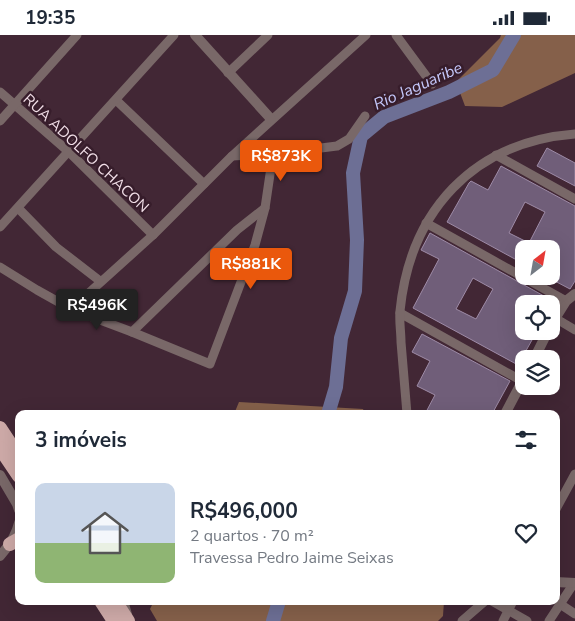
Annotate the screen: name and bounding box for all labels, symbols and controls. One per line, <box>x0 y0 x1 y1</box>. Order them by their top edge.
text: 19:35 <box>25 5 75 31</box>
water label: Rio Jaguaribe <box>370 56 466 115</box>
street label: RUA ADOLFO CHACON <box>19 89 153 217</box>
pin: R$873K <box>240 139 322 182</box>
text: R$873K <box>251 145 311 167</box>
north arrow <box>515 240 560 285</box>
map controls <box>515 240 560 395</box>
pin: R$881K <box>210 247 292 290</box>
text: R$881K <box>221 253 281 275</box>
pin: R$496K <box>56 289 138 331</box>
text: R$496K <box>67 294 127 316</box>
button: locate <box>515 295 560 340</box>
button: layers <box>515 350 560 395</box>
text: 3 imóveis <box>35 426 127 454</box>
icon: filters <box>512 426 540 454</box>
text: R$496,000 <box>190 497 298 525</box>
icon: home <box>75 503 135 563</box>
icon: heart <box>512 519 540 547</box>
text: 2 quartos · 70 m² <box>190 525 314 547</box>
text: Travessa Pedro Jaime Seixas <box>190 547 394 569</box>

